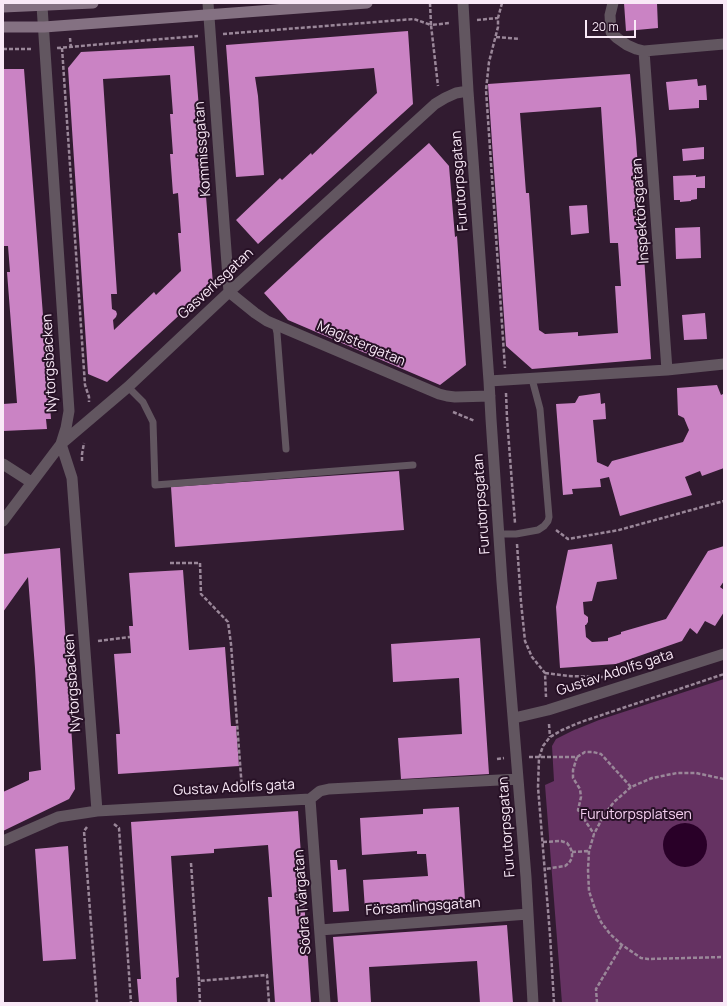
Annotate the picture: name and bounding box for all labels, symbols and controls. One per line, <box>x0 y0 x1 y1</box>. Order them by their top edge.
scale bar <box>587 12 638 38</box>
text: 20 m <box>592 18 619 35</box>
street label: Kommissgatan <box>191 101 215 197</box>
street label: Furutorpsgatan <box>448 130 472 232</box>
street label: Inspektörsgatan <box>629 158 653 264</box>
street label: Gasverksgatan <box>175 245 257 323</box>
street label: Nytorgsbacken <box>39 313 61 413</box>
street label: Magistergatan <box>314 318 408 370</box>
street label: Furutorpsgatan <box>470 453 494 555</box>
street label: Nytorgsbacken <box>61 633 85 733</box>
street label: Gustav Adolfs gata <box>554 646 676 700</box>
street label: Gustav Adolfs gata <box>173 776 295 800</box>
street label: Furutorpsgatan <box>495 776 519 878</box>
park label: Furutorpsplatsen <box>580 807 692 823</box>
street label: Södra Tvärgatan <box>291 849 315 955</box>
street label: Församlingsgatan <box>365 895 481 919</box>

